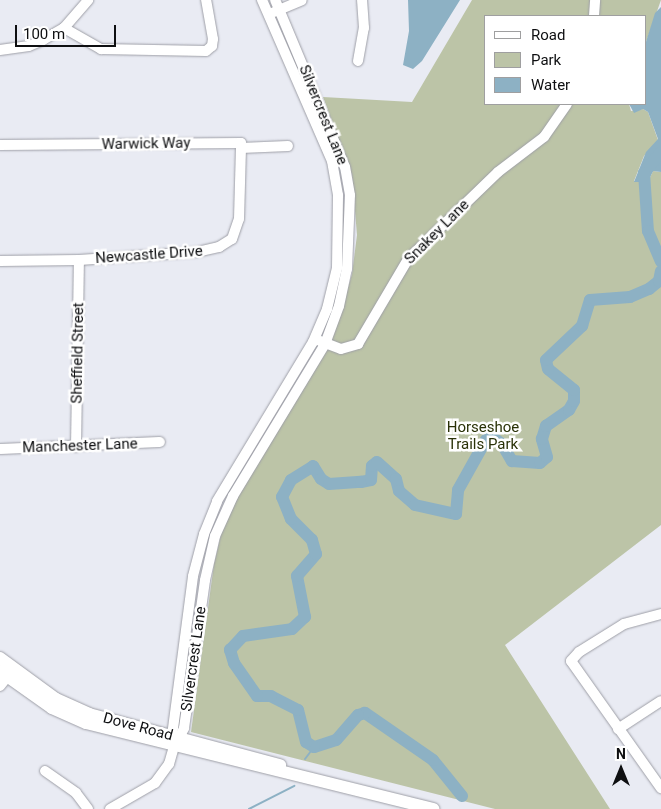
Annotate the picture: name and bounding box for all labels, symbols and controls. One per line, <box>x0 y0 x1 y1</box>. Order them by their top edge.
scale bar <box>18 15 119 47</box>
legend <box>483 15 646 105</box>
text: 100 m <box>23 25 65 43</box>
text: Road <box>531 26 565 44</box>
text: Park <box>531 51 561 69</box>
street label: Silvercrest Lane <box>295 63 351 167</box>
text: Water <box>531 76 570 94</box>
street label: Warwick Way <box>101 134 191 154</box>
street label: Snakey Lane <box>401 196 473 268</box>
street label: Newcastle Drive <box>95 242 203 268</box>
street label: Sheffield Street <box>68 302 88 404</box>
park label: Horseshoe Trails Park <box>447 418 519 453</box>
street label: Manchester Lane <box>22 435 138 457</box>
street label: Silvercrest Lane <box>178 605 210 713</box>
street label: Dove Road <box>101 709 175 745</box>
north arrow <box>596 744 646 794</box>
text: N <box>616 746 626 762</box>

